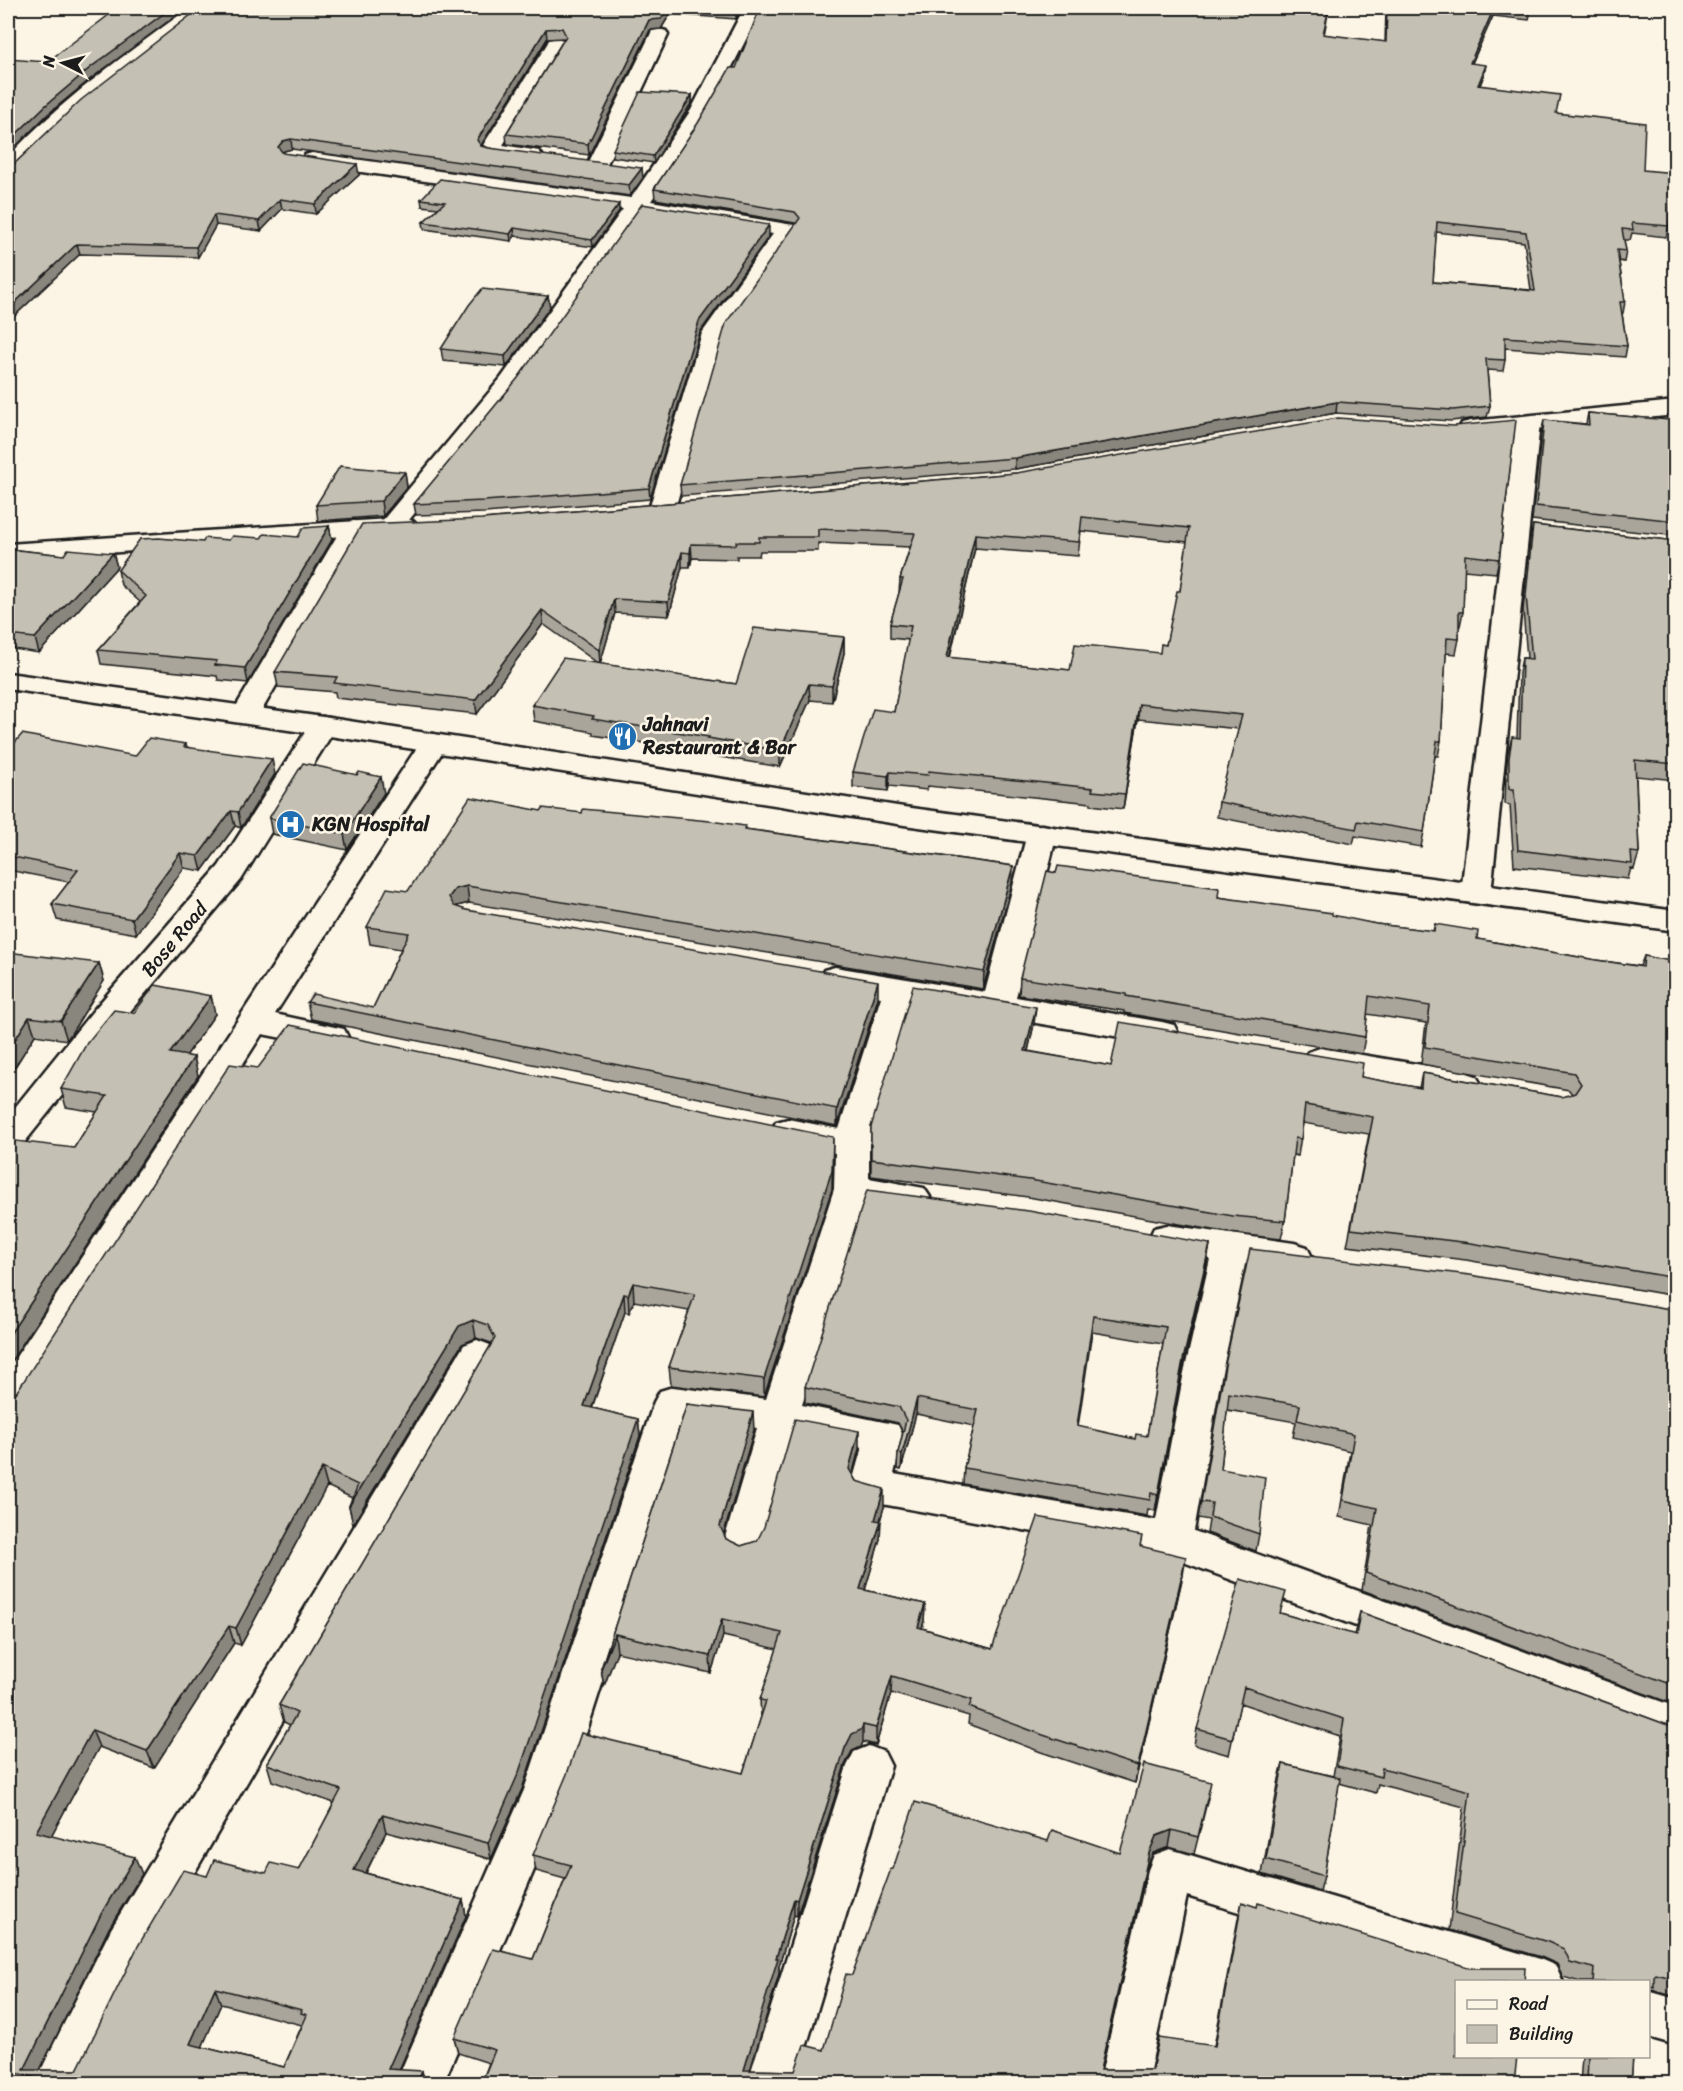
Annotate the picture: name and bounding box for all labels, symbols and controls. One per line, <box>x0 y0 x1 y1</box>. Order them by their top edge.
north arrow <box>33 33 93 93</box>
text: N <box>33 54 64 70</box>
place label: Jahnavi Restaurant & Bar <box>642 707 798 765</box>
restaurant icon: Jahnavi Restaurant & Bar <box>606 720 638 752</box>
place label: KGN Hospital <box>311 807 431 842</box>
hospital icon: KGN Hospital <box>275 808 307 840</box>
street label: Bose Road <box>132 892 218 985</box>
legend <box>1455 1980 1650 2058</box>
text: Road <box>1509 1988 1549 2020</box>
text: Building <box>1509 2018 1573 2050</box>

